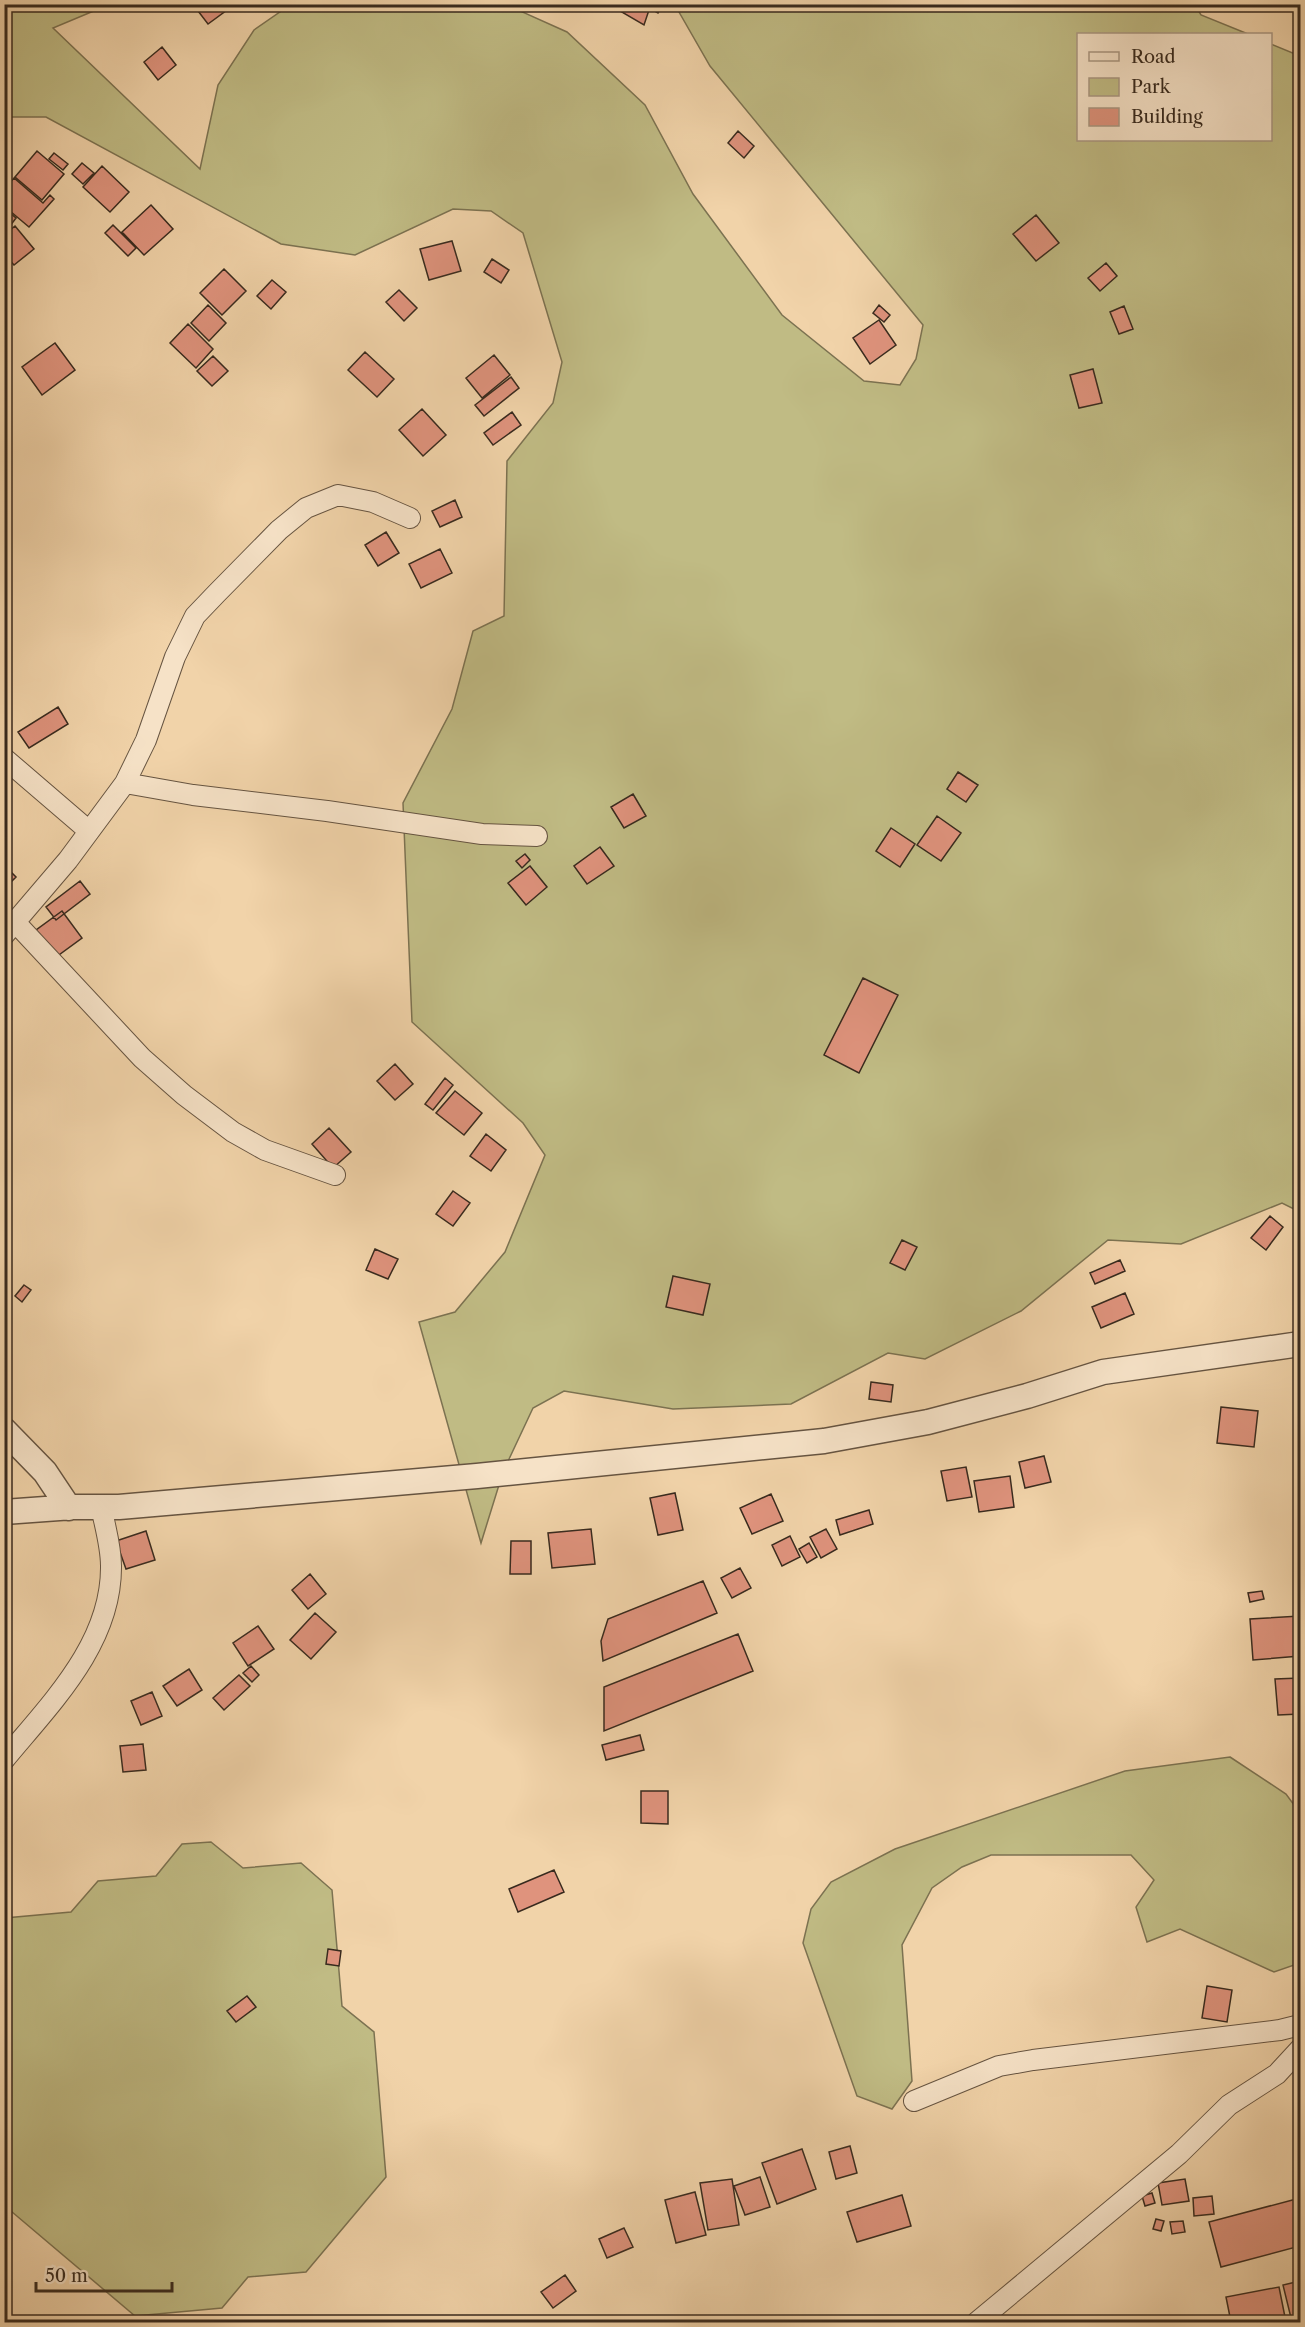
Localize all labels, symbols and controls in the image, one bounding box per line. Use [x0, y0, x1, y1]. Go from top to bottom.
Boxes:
legend [1077, 33, 1272, 141]
text: Road [1131, 46, 1176, 68]
text: Park [1131, 76, 1172, 98]
text: Building [1131, 106, 1203, 128]
scale bar [36, 2255, 172, 2293]
text: 50 m [45, 2265, 88, 2287]

